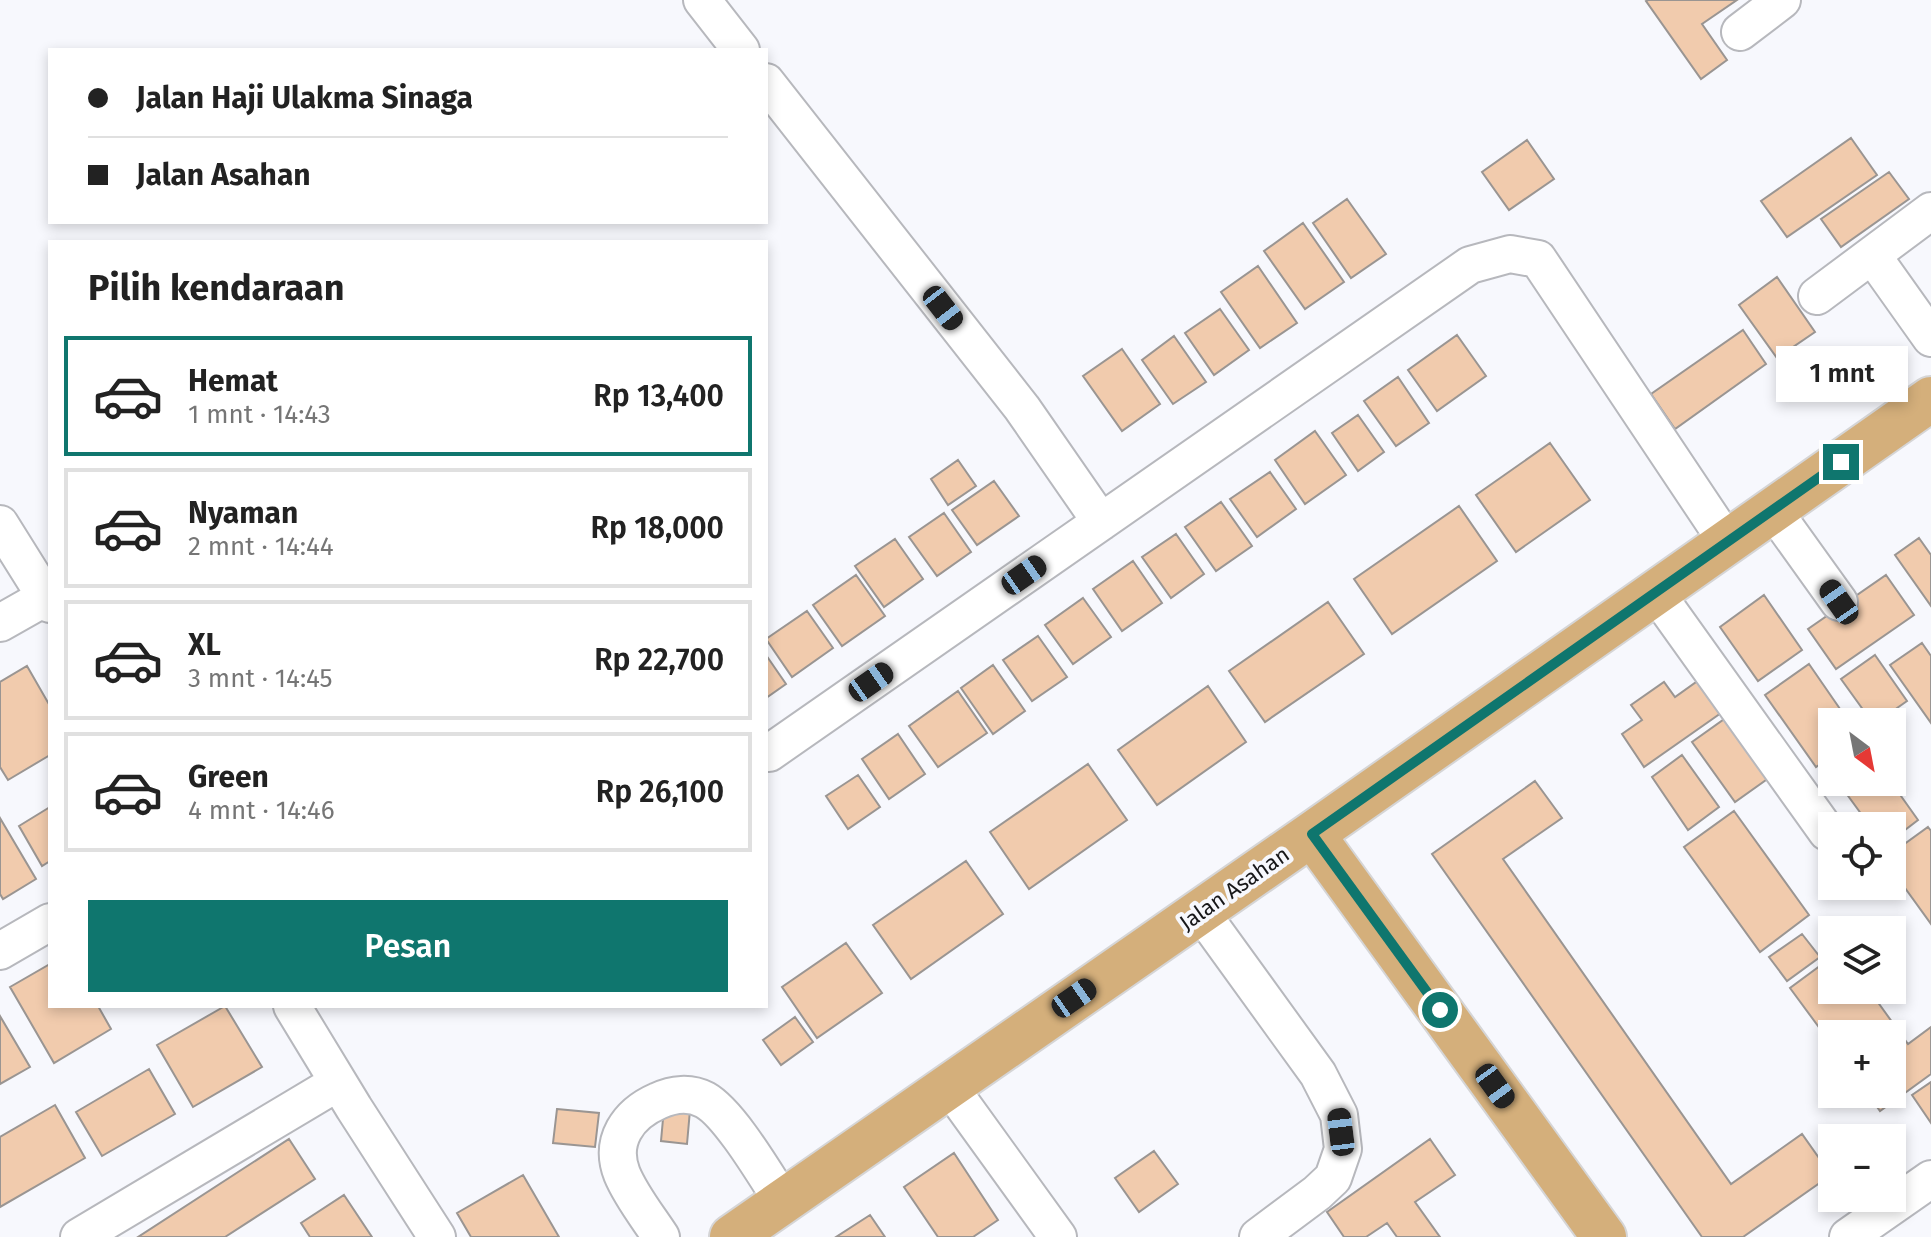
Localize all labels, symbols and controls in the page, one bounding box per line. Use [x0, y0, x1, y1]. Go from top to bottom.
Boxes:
text: Jalan Haji Ulakma Sinaga [136, 80, 473, 116]
text: Jalan Asahan [136, 157, 311, 193]
text: Pilih kendaraan [88, 266, 345, 310]
car [919, 282, 967, 334]
callout: 1 mnt [1775, 346, 1907, 402]
text: 1 mnt [1809, 358, 1875, 389]
icon: car [92, 360, 164, 432]
text: Hemat [188, 363, 278, 399]
text: Rp 13,400 [593, 378, 724, 414]
text: 1 mnt · 14:43 [188, 399, 331, 430]
route end [1823, 444, 1859, 480]
icon: car [92, 492, 164, 564]
text: Nyaman [188, 495, 298, 531]
text: Rp 18,000 [591, 510, 724, 546]
text: 2 mnt · 14:44 [188, 531, 334, 562]
car [997, 551, 1051, 599]
car [1815, 575, 1863, 629]
icon: car [92, 624, 164, 696]
text: XL [188, 627, 221, 663]
text: Rp 22,700 [594, 642, 724, 678]
car [844, 658, 898, 706]
text: 3 mnt · 14:45 [188, 663, 333, 694]
north arrow [1818, 708, 1906, 796]
map controls [1818, 708, 1906, 1212]
icon: car [92, 756, 164, 828]
text: Green [188, 759, 269, 795]
text: Rp 26,100 [596, 774, 724, 810]
text: 4 mnt · 14:46 [188, 795, 335, 826]
button: locate [1818, 812, 1906, 900]
street label: Jalan Asahan [1174, 841, 1294, 936]
button: Pesan [88, 900, 728, 992]
button: layers [1818, 916, 1906, 1004]
car [1047, 974, 1101, 1022]
route start [1422, 992, 1458, 1028]
button: + [1818, 1020, 1906, 1108]
car [1471, 1060, 1519, 1112]
car [1326, 1107, 1356, 1157]
button: − [1818, 1124, 1906, 1212]

